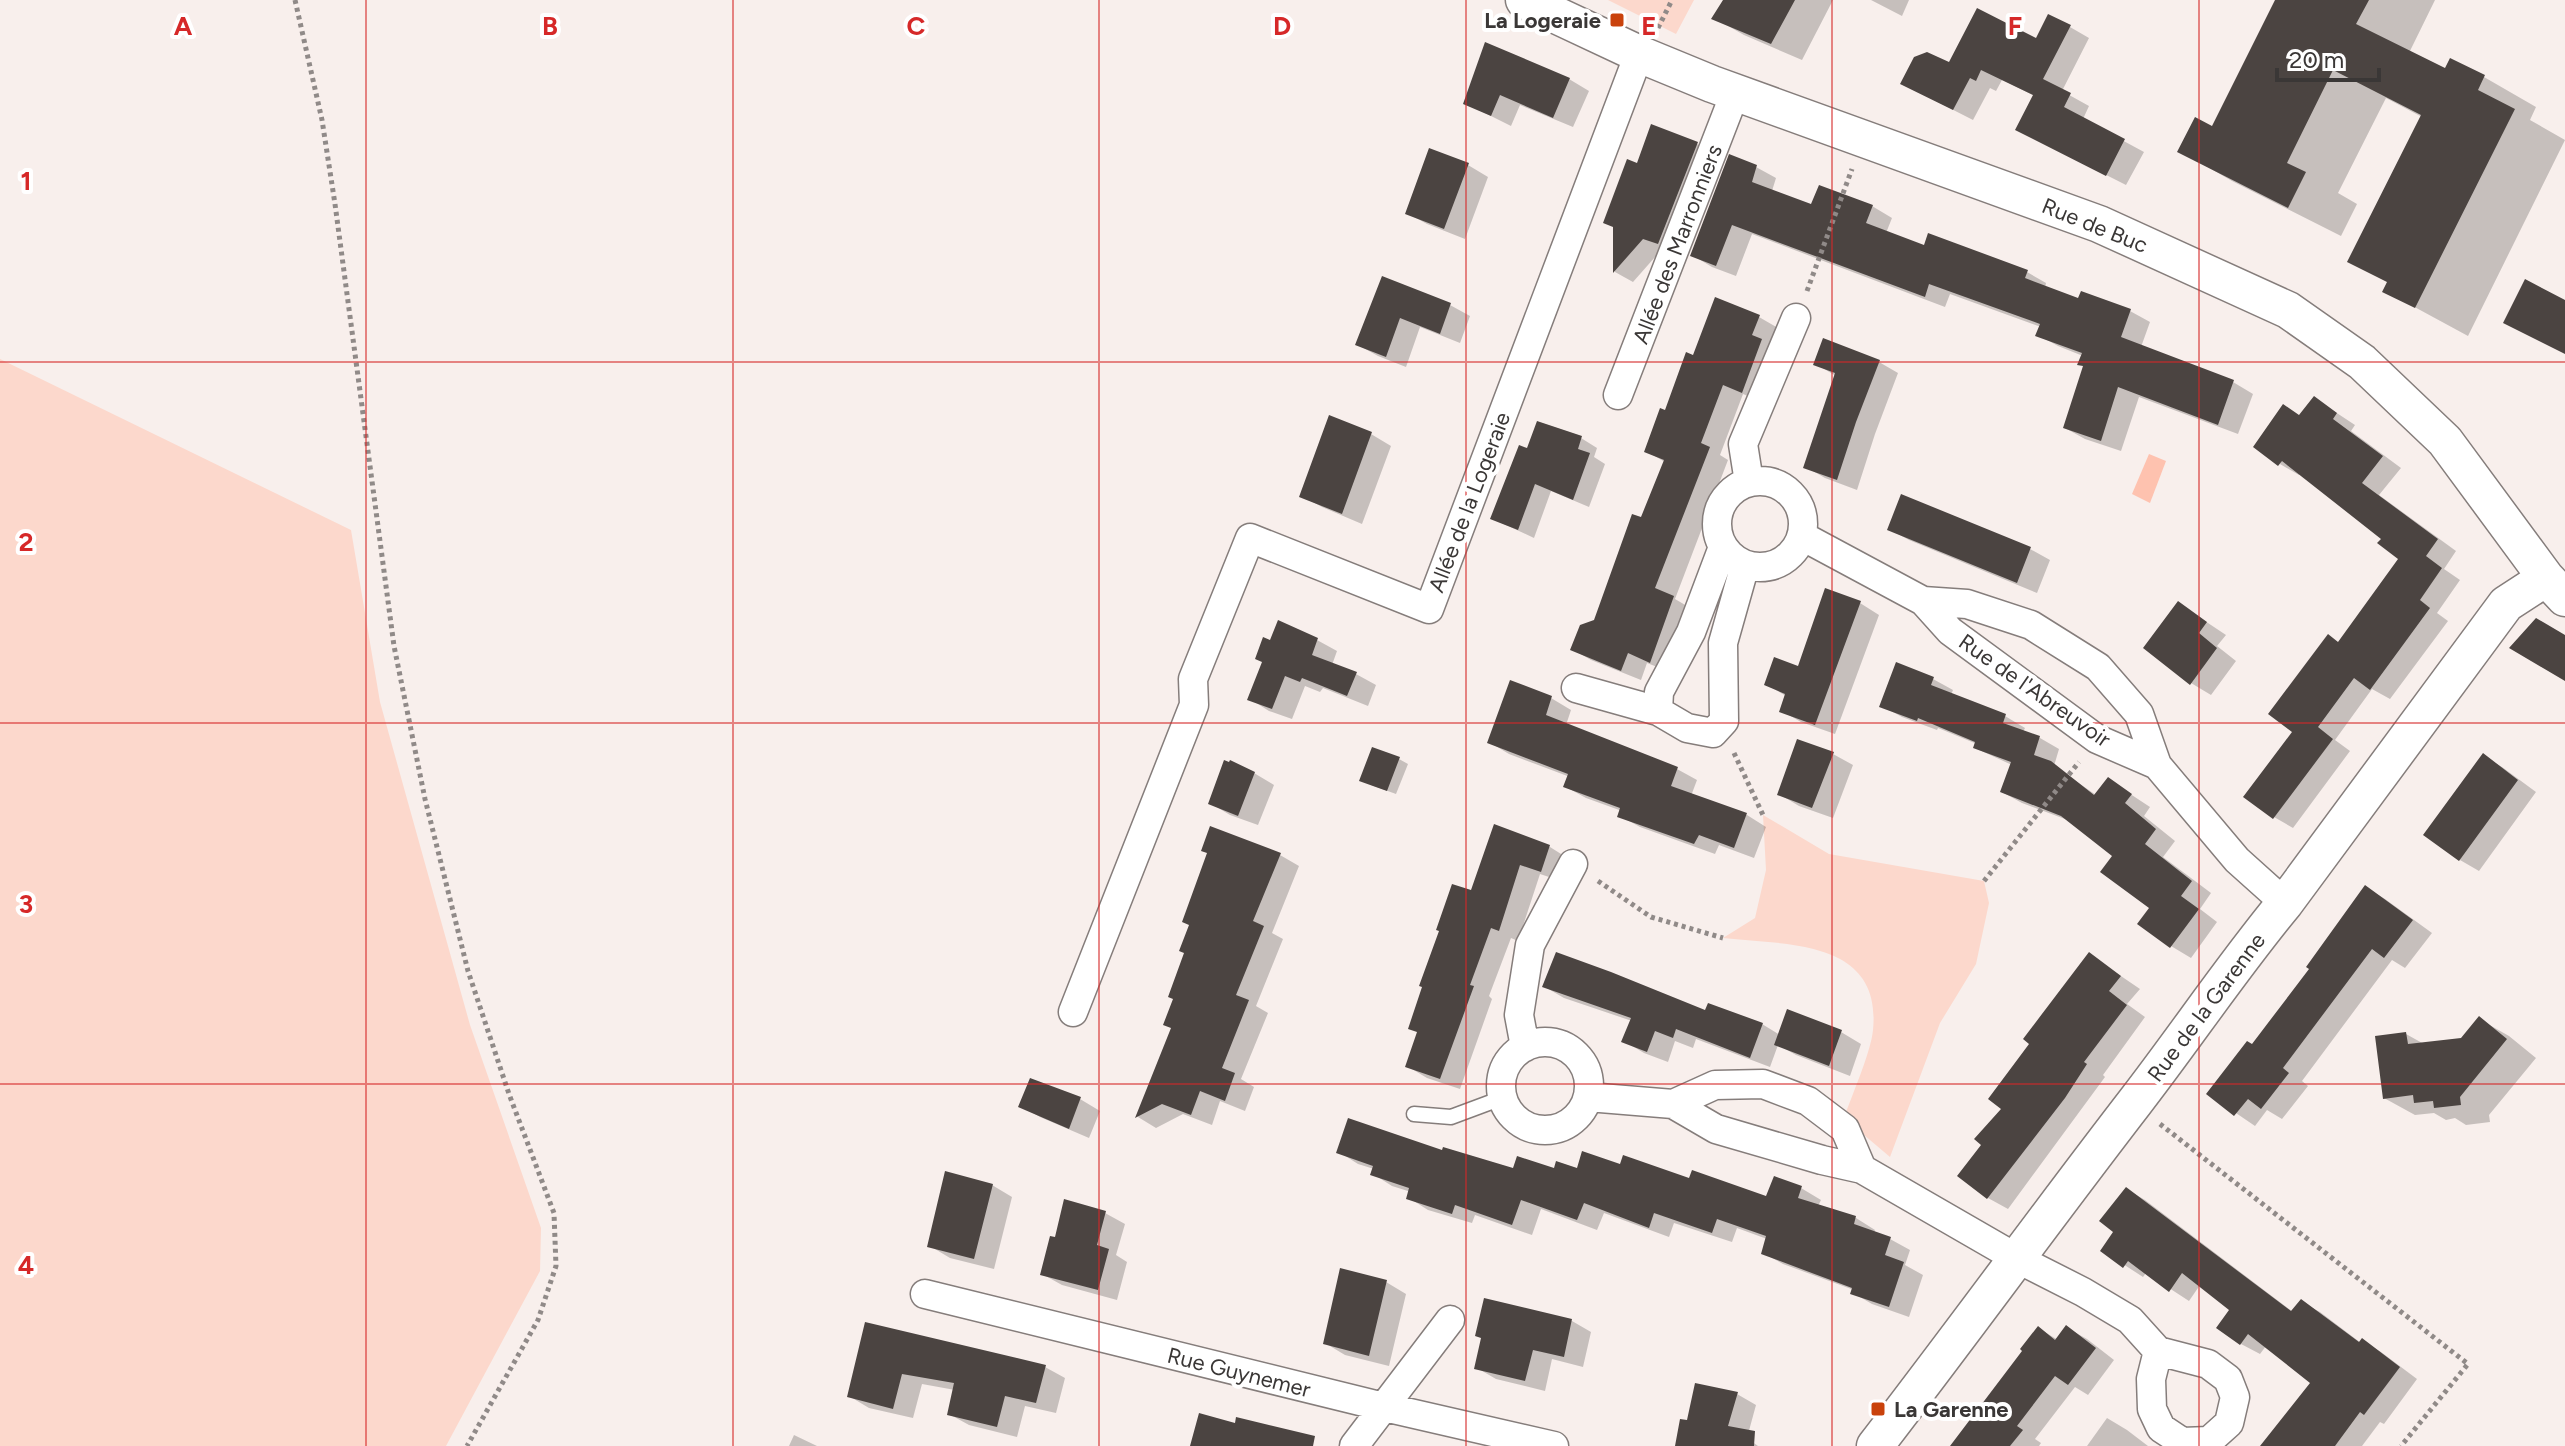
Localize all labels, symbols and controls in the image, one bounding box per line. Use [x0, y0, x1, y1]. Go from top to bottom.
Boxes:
place label: La Logeraie [1484, 7, 1601, 34]
text: A [174, 10, 193, 42]
text: B [542, 10, 558, 42]
text: C [907, 10, 926, 42]
text: D [1273, 10, 1291, 42]
text: E [1641, 10, 1657, 42]
text: F [2008, 10, 2022, 42]
marker: La Logeraie [1608, 11, 1626, 29]
scale bar [2277, 32, 2379, 82]
text: 20 m [2289, 45, 2344, 74]
street label: Allée des Marronniers [1627, 141, 1728, 348]
text: 1 [21, 165, 31, 197]
street label: Rue de Buc [2038, 192, 2152, 259]
street label: Allée de la Logeraie [1423, 408, 1516, 596]
text: 2 [18, 526, 34, 558]
street label: Rue de l'Abreuvoir [1954, 628, 2116, 753]
text: 3 [19, 888, 33, 920]
street label: Rue de la Garenne [2142, 928, 2271, 1087]
text: 4 [18, 1249, 34, 1281]
street label: Rue Guynemer [1165, 1342, 1314, 1403]
place label: La Garenne [1894, 1396, 2009, 1423]
marker: La Garenne [1869, 1400, 1887, 1418]

